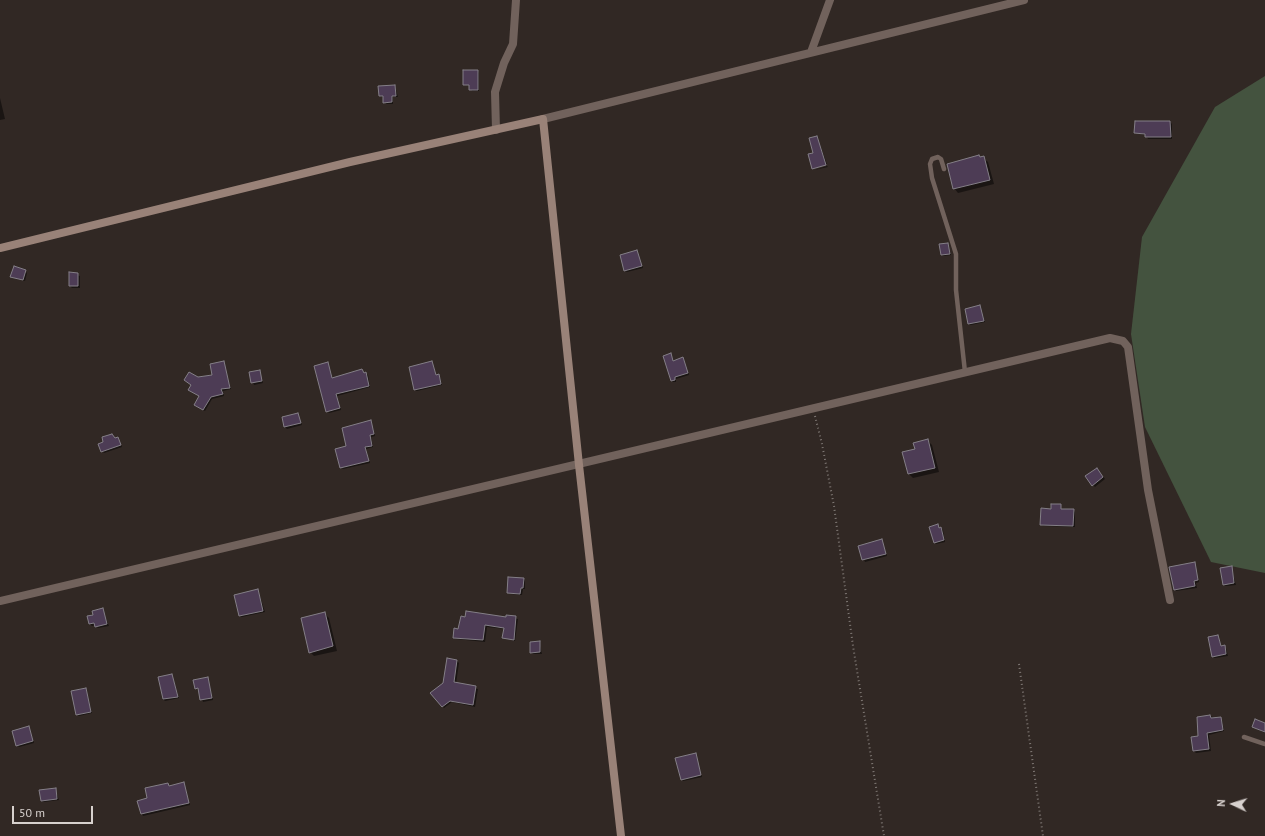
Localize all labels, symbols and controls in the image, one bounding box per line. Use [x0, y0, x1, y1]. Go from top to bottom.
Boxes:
north arrow [1213, 784, 1253, 824]
scale bar [14, 798, 95, 824]
text: N [1214, 799, 1228, 807]
text: 50 m [19, 805, 45, 820]

